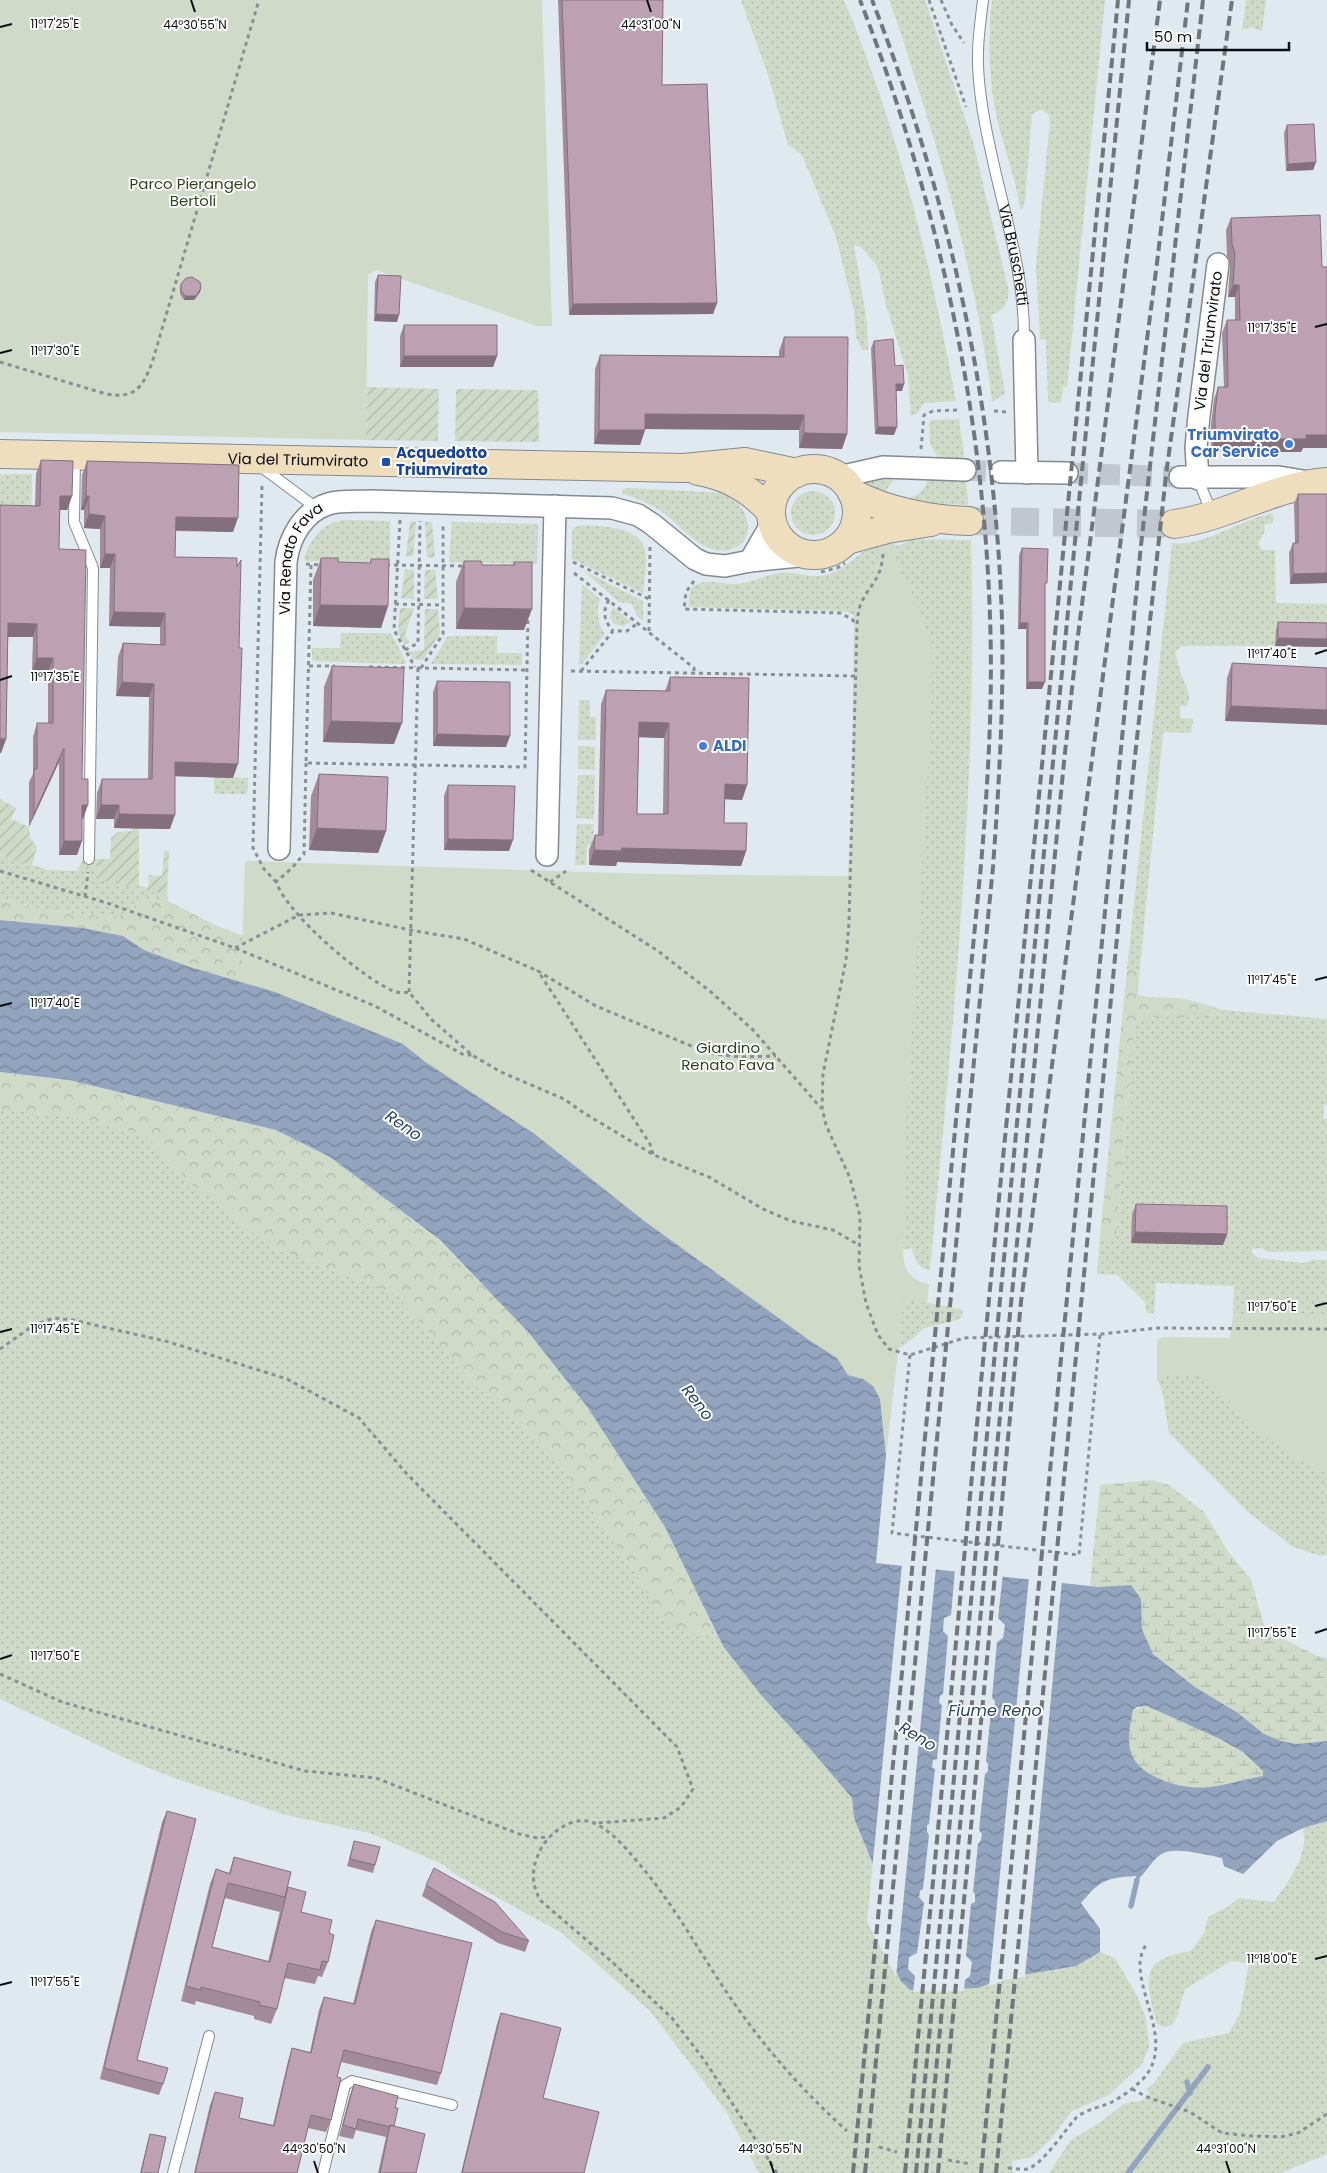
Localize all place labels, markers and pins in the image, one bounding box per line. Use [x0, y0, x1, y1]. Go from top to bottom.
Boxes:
place label: Triumvirato Car Service [1187, 424, 1279, 462]
marker: Triumvirato Car Service [1283, 438, 1295, 450]
place label: Acquedotto Triumvirato [396, 442, 488, 480]
marker: Acquedotto Triumvirato [380, 456, 392, 468]
place label: ALDI [713, 735, 747, 756]
marker: ALDI [697, 740, 709, 752]

